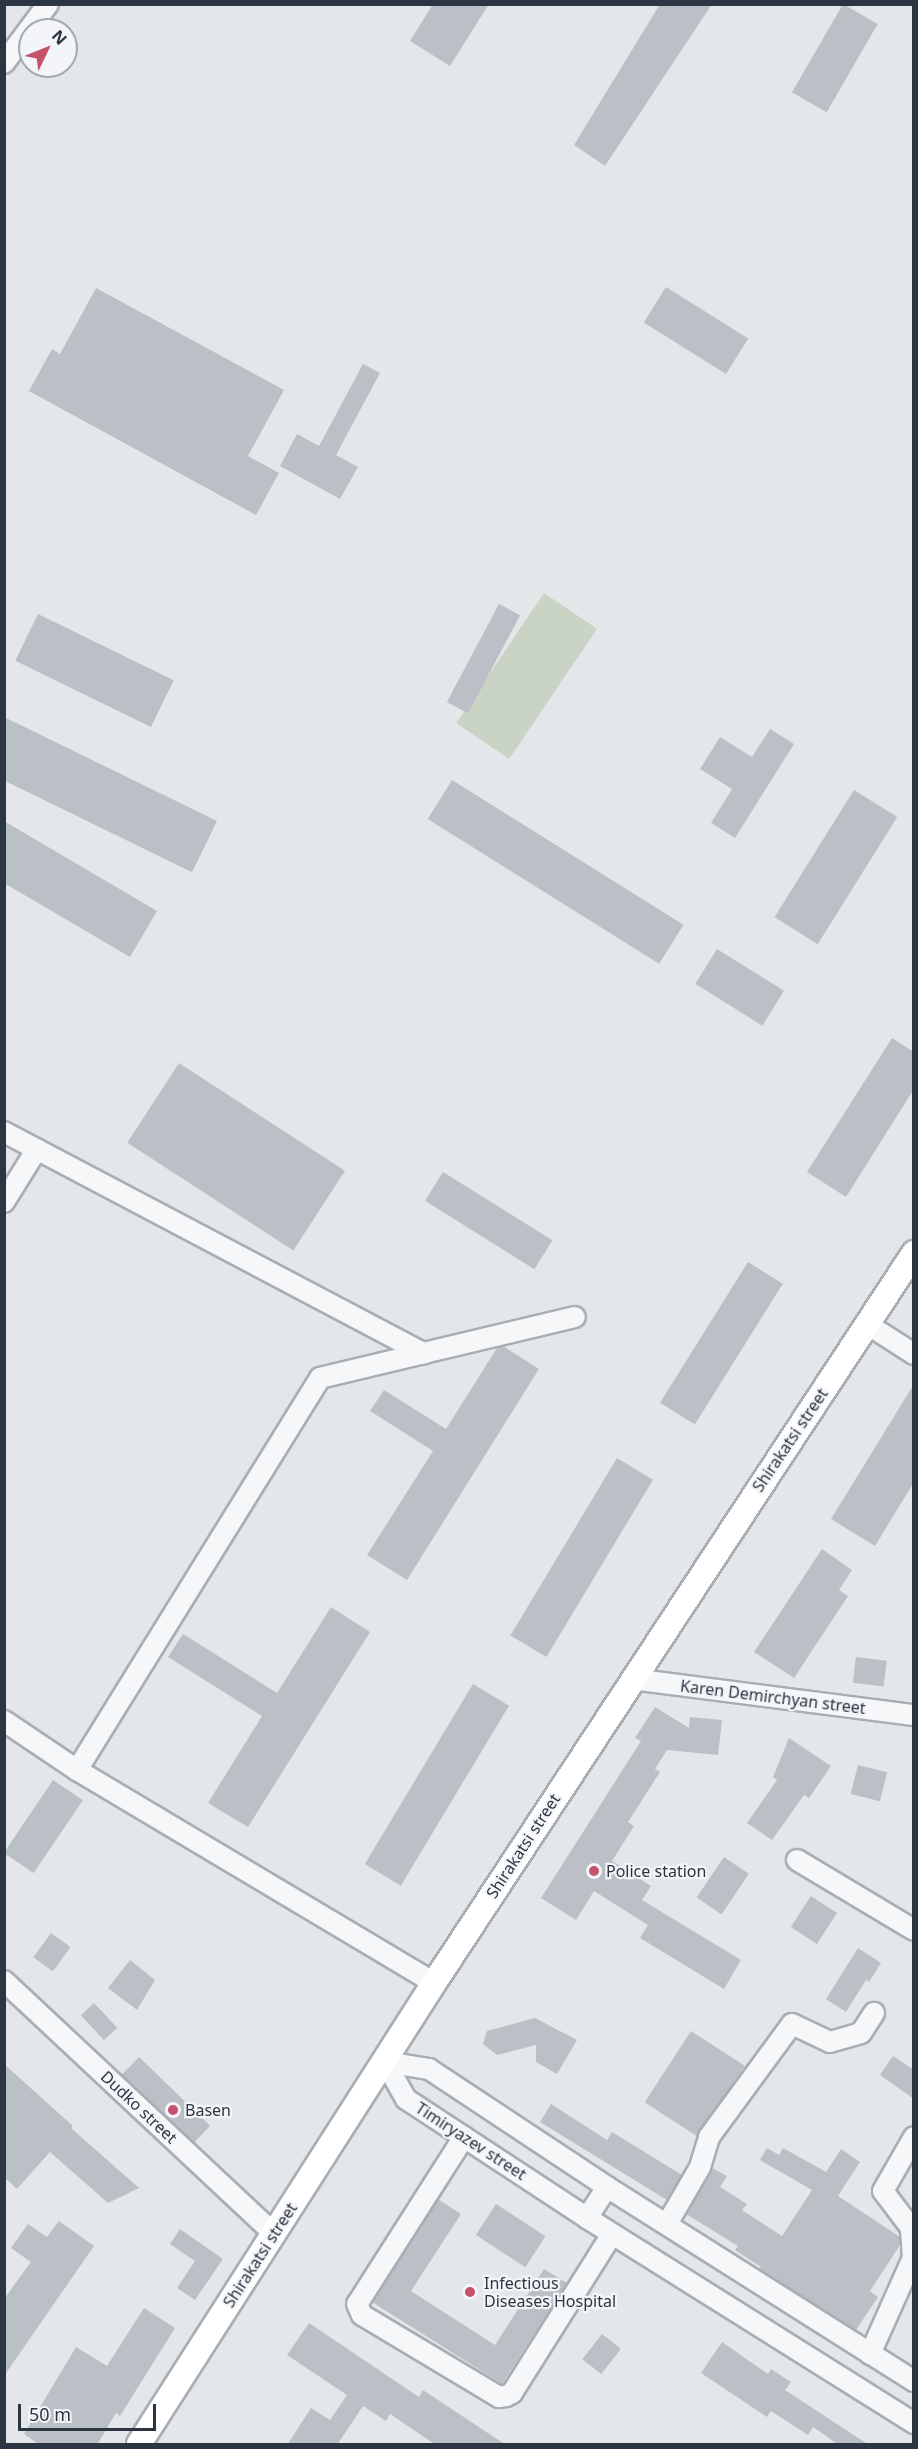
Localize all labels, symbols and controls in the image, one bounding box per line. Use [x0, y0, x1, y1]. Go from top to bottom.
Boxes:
north arrow [18, 18, 78, 78]
text: N [47, 25, 72, 49]
street label: Shirakatsi street [748, 1385, 832, 1495]
street label: Karen Demirchyan street [679, 1676, 867, 1718]
street label: Shirakatsi street [482, 1790, 564, 1902]
place label: Police station [606, 1861, 706, 1881]
marker: Police station [587, 1864, 601, 1878]
street label: Dudko street [97, 2067, 181, 2147]
street label: Timiryazev street [412, 2098, 530, 2184]
place label: Basen [185, 2100, 231, 2120]
marker: Basen [166, 2103, 180, 2117]
street label: Shirakatsi street [219, 2199, 301, 2311]
place label: Infectious Diseases Hospital [484, 2273, 616, 2311]
marker: Infectious Diseases Hospital [461, 2283, 479, 2301]
scale bar [21, 2392, 159, 2430]
text: 50 m [29, 2402, 71, 2426]

